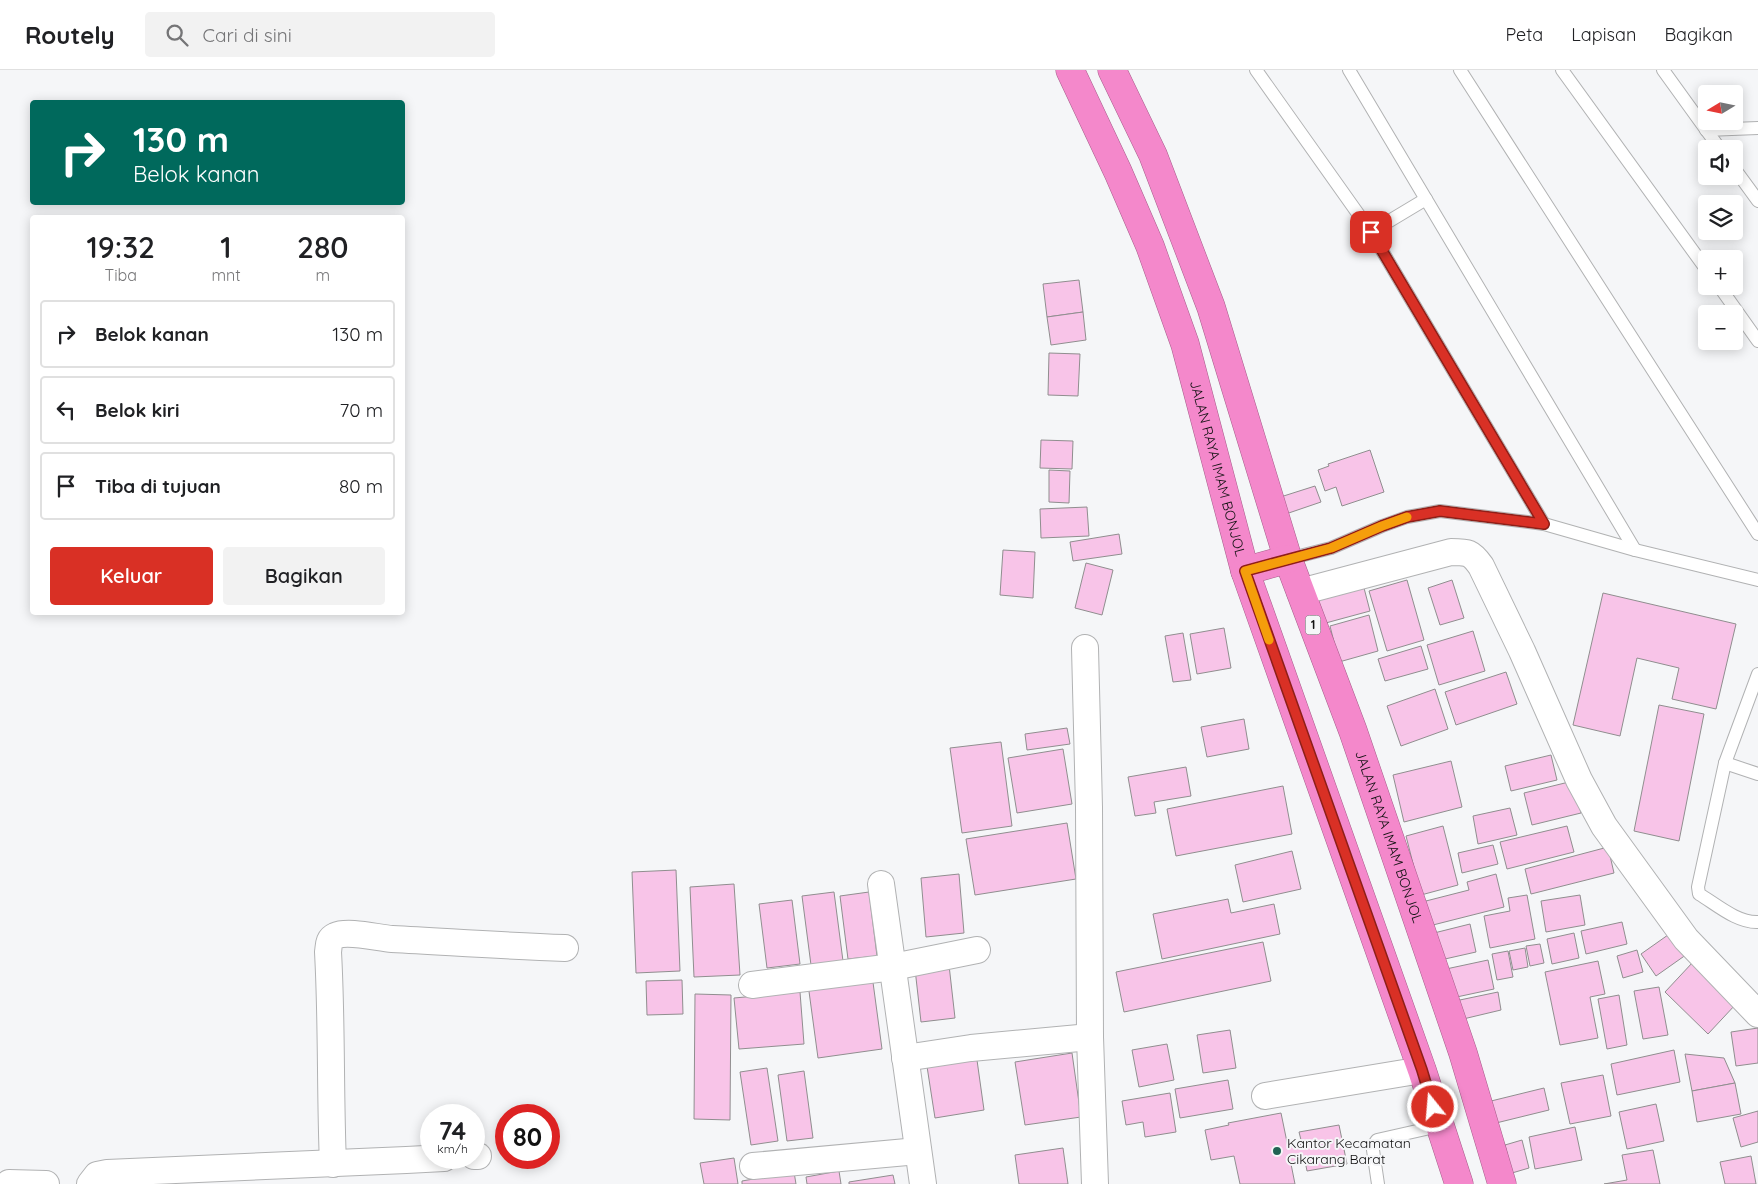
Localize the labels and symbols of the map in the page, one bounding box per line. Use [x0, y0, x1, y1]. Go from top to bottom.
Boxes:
north arrow [1698, 85, 1742, 130]
pin [1350, 211, 1392, 253]
street label: JALAN RAYA IMAM BONJOL [1186, 378, 1250, 559]
road number: 1 [1306, 616, 1320, 634]
street label: JALAN RAYA IMAM BONJOL [1351, 748, 1427, 926]
position arrow [1406, 1080, 1458, 1132]
speed limit sign: 80 [495, 1104, 560, 1169]
place label: Kantor Kecamatan Cikarang Barat [1287, 1134, 1411, 1168]
marker: Kantor Kecamatan Cikarang Barat [1271, 1145, 1283, 1157]

